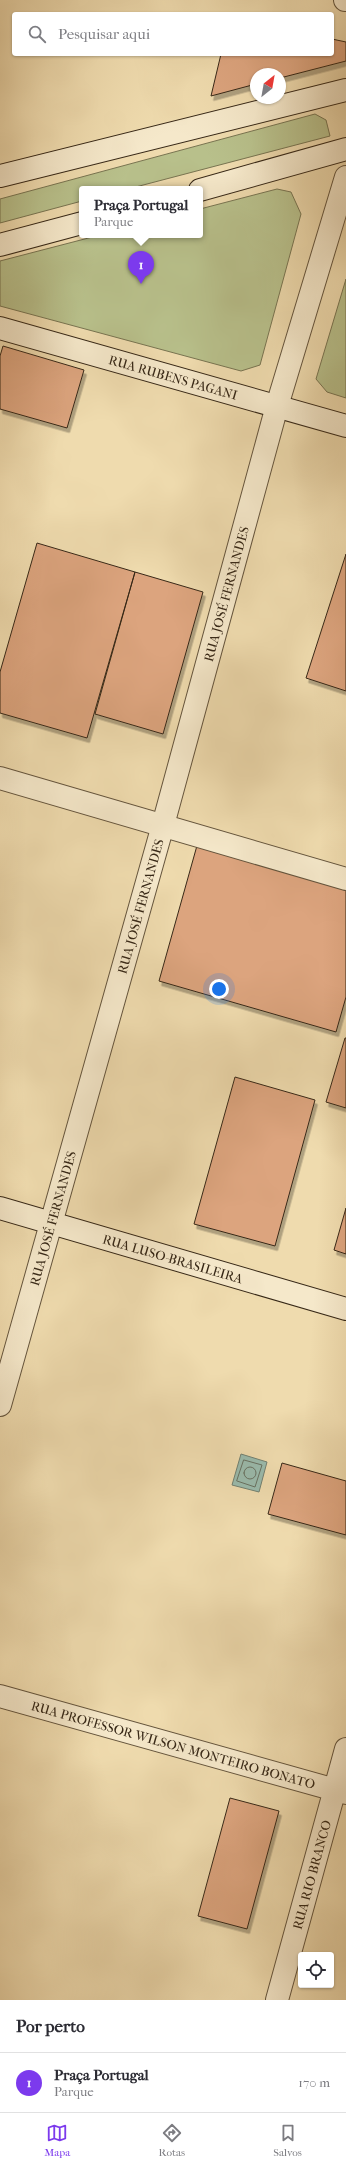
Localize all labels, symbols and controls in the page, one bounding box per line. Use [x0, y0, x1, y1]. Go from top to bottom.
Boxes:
search box [12, 12, 334, 56]
icon: search [26, 23, 48, 45]
text: Pesquisar aqui [58, 25, 150, 43]
north arrow [250, 68, 286, 104]
popup [79, 186, 203, 238]
text: Praça Portugal [94, 196, 188, 214]
text: Parque [94, 214, 133, 229]
pin: 1 [128, 251, 154, 284]
street label: RUA RUBENS PAGANI [107, 352, 239, 402]
street label: RUA JOSÉ FERNANDES [200, 524, 252, 663]
street label: RUA JOSÉ FERNANDES [114, 837, 166, 976]
your location [209, 979, 229, 999]
street label: RUA JOSÉ FERNANDES [26, 1149, 79, 1287]
street label: RUA LUSO-BRASILEIRA [101, 1231, 245, 1286]
street label: RUA PROFESSOR WILSON MONTEIRO BONATO [30, 1698, 317, 1792]
street label: RUA RIO BRANCO [289, 1818, 334, 1931]
map controls [298, 1952, 334, 1988]
button: locate [298, 1952, 334, 1988]
text: Por perto [16, 2016, 85, 2036]
text: Praça Portugal [54, 2066, 149, 2084]
text: 1 [27, 2075, 31, 2090]
text: 170 m [298, 2075, 330, 2090]
text: Parque [54, 2084, 94, 2099]
tab: Mapa [44, 2122, 70, 2159]
tab: Rotas [159, 2122, 185, 2159]
tab: Salvos [273, 2122, 302, 2159]

